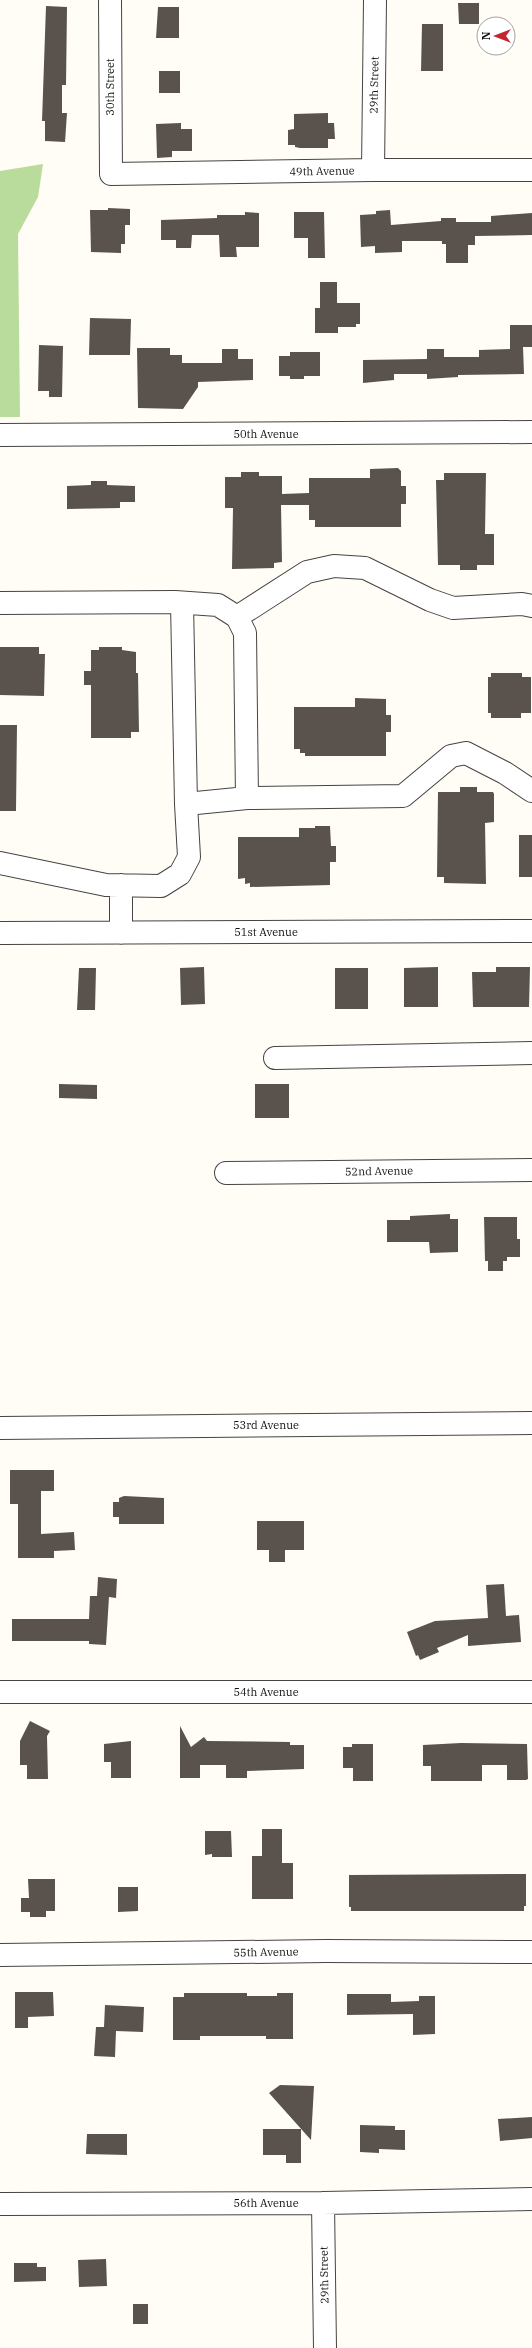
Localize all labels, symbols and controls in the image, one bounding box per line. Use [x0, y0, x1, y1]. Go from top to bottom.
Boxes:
north arrow [476, 16, 516, 56]
text: N [479, 31, 493, 40]
street label: 29th Street [367, 56, 382, 114]
street label: 30th Street [103, 58, 117, 116]
street label: 49th Avenue [289, 163, 355, 179]
street label: 50th Avenue [233, 427, 299, 441]
street label: 51st Avenue [234, 925, 298, 939]
street label: 52nd Avenue [345, 1163, 413, 1179]
street label: 53rd Avenue [233, 1418, 299, 1432]
street label: 54th Avenue [233, 1685, 299, 1699]
street label: 55th Avenue [233, 1944, 299, 1960]
street label: 56th Avenue [233, 2196, 299, 2210]
street label: 29th Street [316, 2246, 331, 2304]

